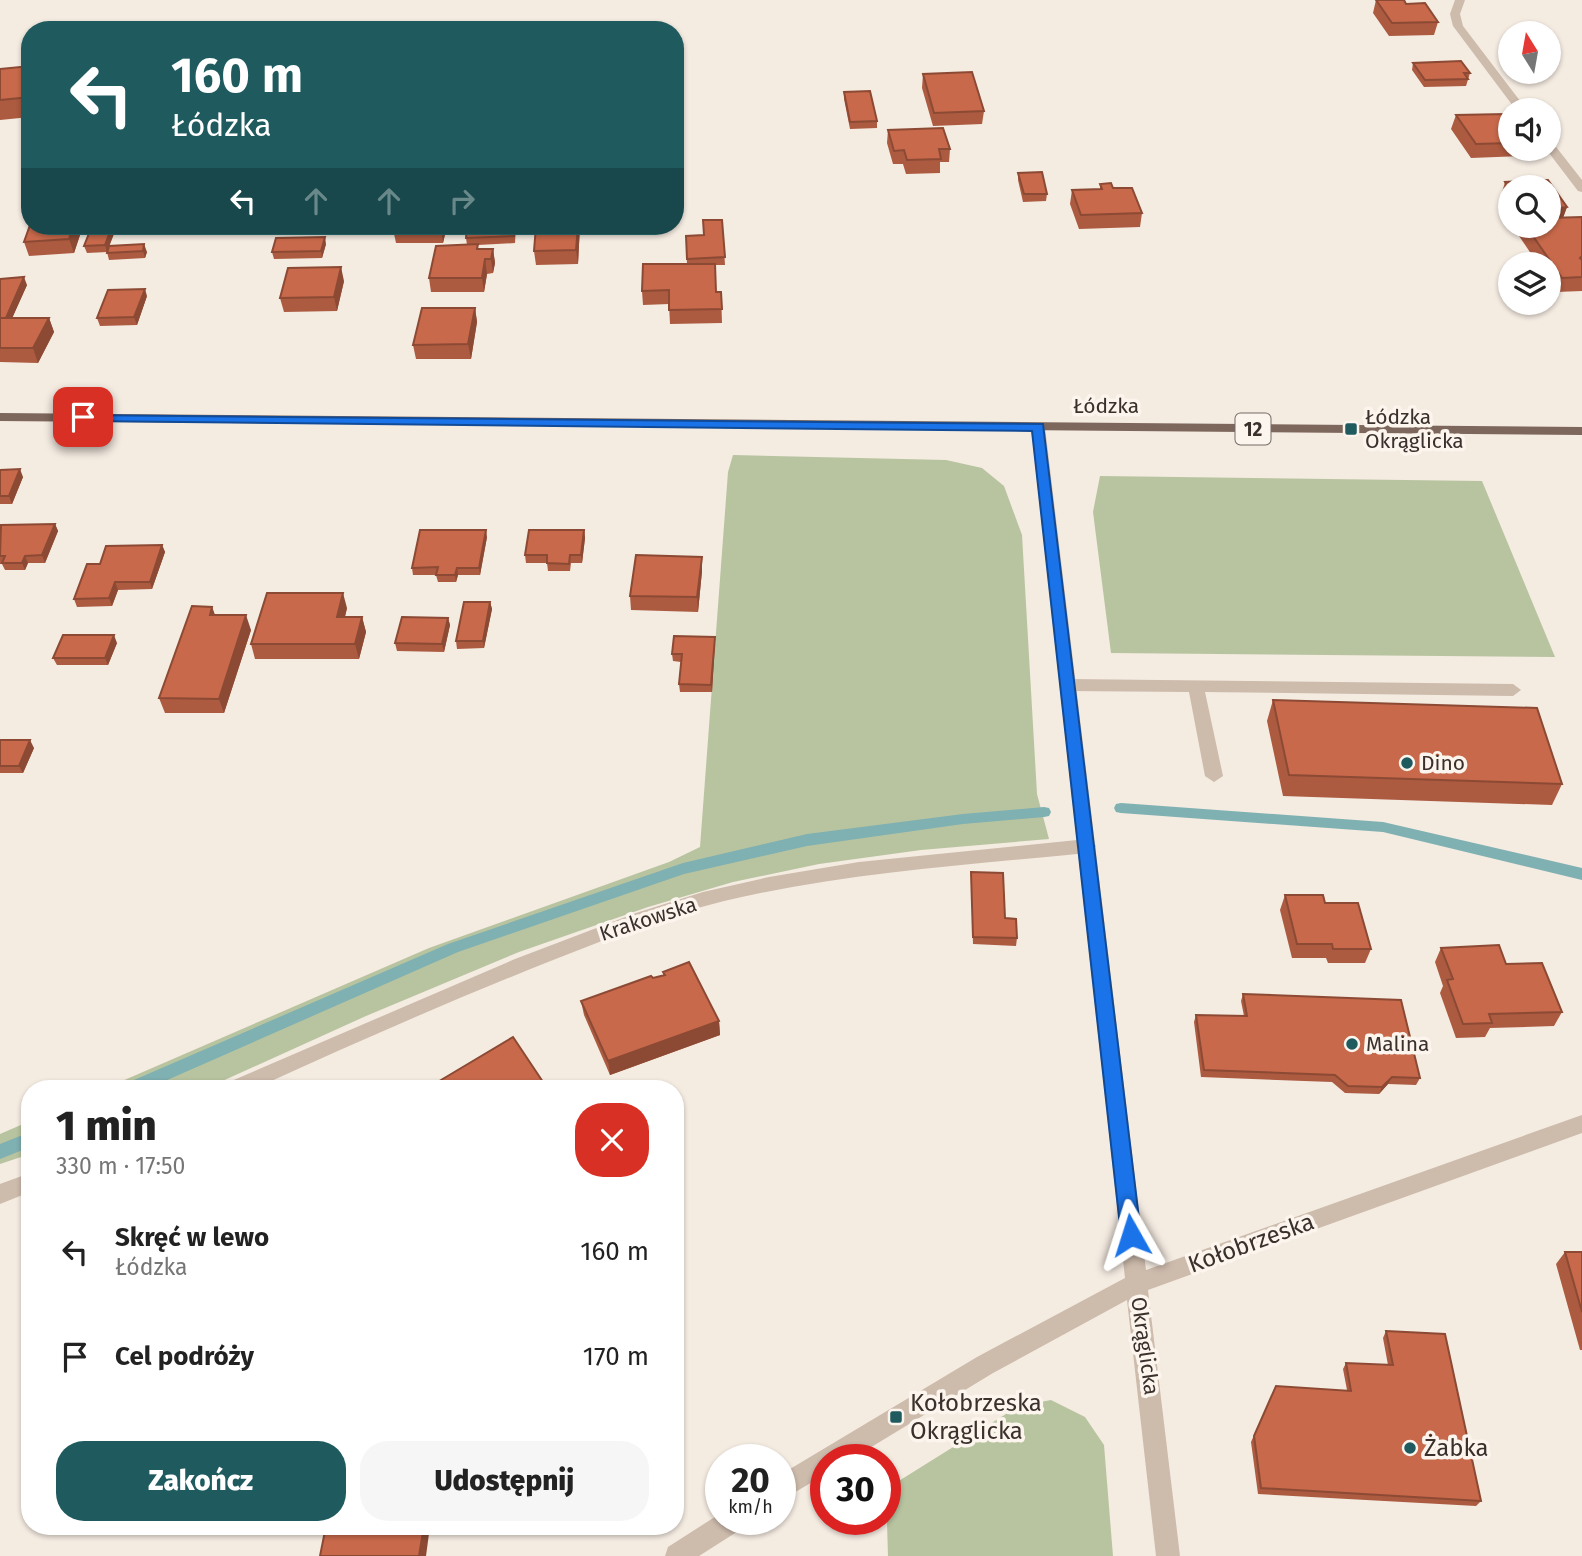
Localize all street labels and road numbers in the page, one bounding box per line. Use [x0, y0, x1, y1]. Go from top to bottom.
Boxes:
street label: Łódzka [1073, 393, 1139, 419]
road number: 12 [1236, 414, 1270, 444]
street label: Krakowska [596, 891, 700, 947]
street label: Kołobrzeska [1184, 1207, 1318, 1279]
street label: Okrąglicka [1125, 1295, 1165, 1397]

